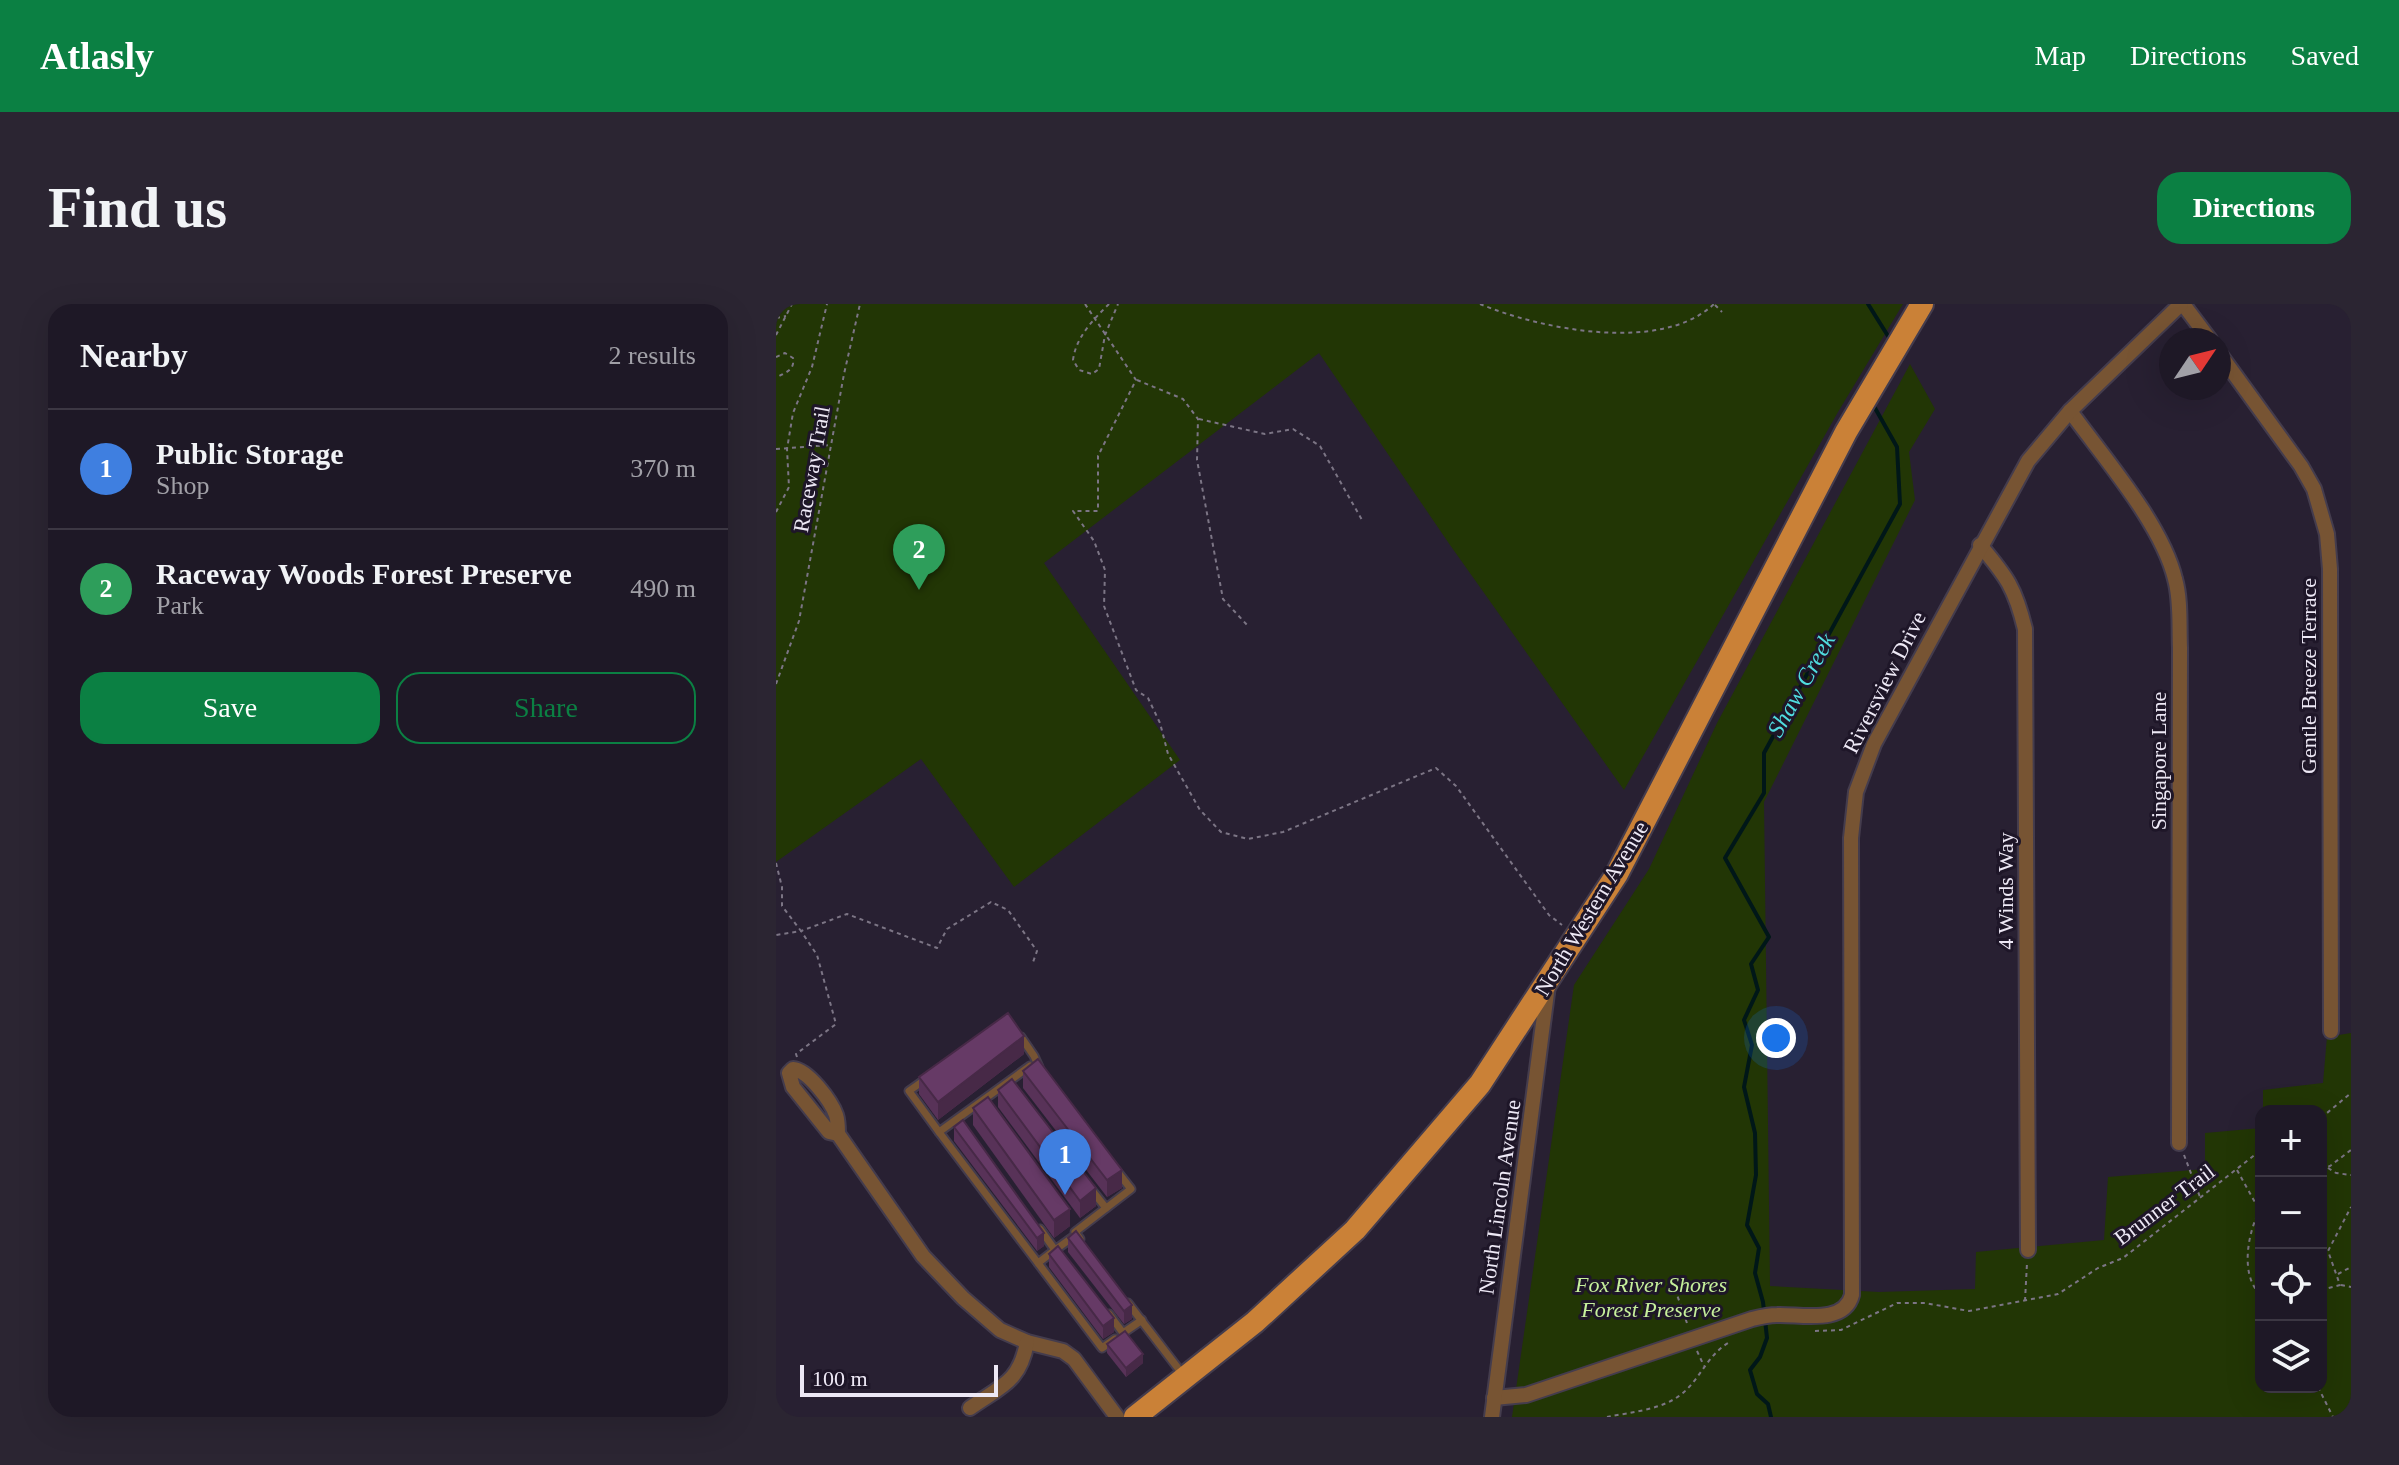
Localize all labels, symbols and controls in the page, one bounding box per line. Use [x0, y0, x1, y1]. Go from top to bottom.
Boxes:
text: Atlasly [40, 35, 154, 77]
text: Map [2035, 40, 2086, 71]
text: Directions [2130, 40, 2247, 71]
text: Saved [2291, 40, 2359, 71]
button: Directions [2157, 172, 2351, 244]
text: Find us [48, 177, 227, 239]
north arrow [2159, 328, 2231, 400]
text: Nearby [80, 337, 188, 374]
text: 2 results [609, 341, 696, 370]
street label: Raceway Trail [788, 404, 835, 534]
text: Public Storage [156, 437, 344, 470]
text: 1 [100, 454, 113, 483]
text: 370 m [630, 454, 696, 483]
text: Shop [156, 471, 209, 500]
pin: 2 [893, 524, 945, 590]
text: Raceway Woods Forest Preserve [156, 557, 572, 590]
text: 2 [100, 574, 113, 603]
text: 490 m [630, 574, 696, 603]
street label: Gentle Breeze Terrace [2296, 578, 2321, 774]
text: Park [156, 591, 204, 620]
street label: Riversview Drive [1838, 607, 1931, 757]
water label: Shaw Creek [1762, 628, 1840, 741]
button: Save [80, 672, 380, 744]
button: Share [396, 672, 696, 744]
street label: Singapore Lane [2146, 692, 2171, 830]
street label: North Western Avenue [1529, 817, 1653, 1000]
street label: 4 Winds Way [1993, 832, 2018, 950]
your location [1756, 1018, 1796, 1058]
street label: North Lincoln Avenue [1473, 1098, 1526, 1296]
map controls [2255, 1105, 2327, 1393]
button: + [2255, 1105, 2327, 1177]
pin: 1 [1039, 1129, 1091, 1195]
street label: Brunner Trail [2109, 1159, 2219, 1250]
button: − [2255, 1177, 2327, 1249]
button: locate [2255, 1249, 2327, 1321]
park label: Fox River Shores Forest Preserve [1574, 1272, 1727, 1322]
button: layers [2255, 1321, 2327, 1393]
scale bar [800, 1361, 998, 1397]
text: 100 m [812, 1366, 868, 1391]

